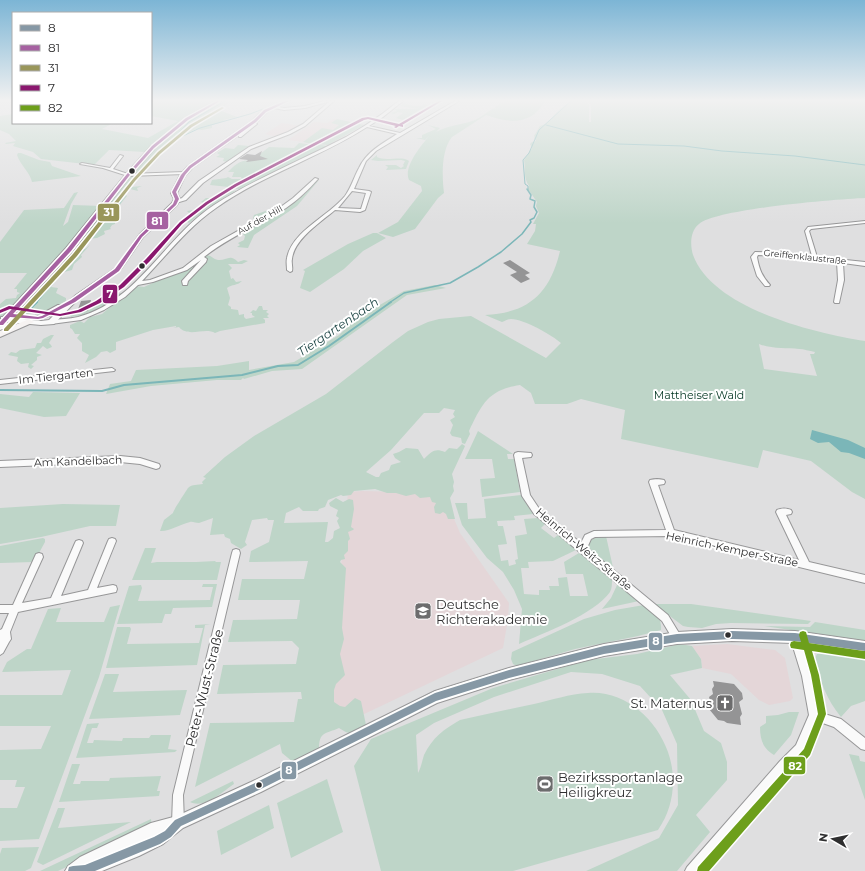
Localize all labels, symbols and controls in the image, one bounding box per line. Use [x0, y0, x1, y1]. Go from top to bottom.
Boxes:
legend [12, 12, 152, 124]
text: 8 [48, 20, 56, 35]
text: 81 [48, 40, 60, 55]
text: 31 [48, 60, 59, 75]
text: 7 [48, 80, 55, 95]
text: 82 [48, 100, 63, 115]
unlabelled marker [127, 166, 137, 176]
line badge: 31 [97, 203, 120, 222]
street label: Auf der Hill [235, 203, 284, 236]
text: 31 [103, 205, 114, 219]
line badge: 81 [146, 211, 169, 230]
text: 81 [151, 214, 163, 228]
street label: Greiffenklaustraße [763, 247, 847, 266]
unlabelled marker [137, 261, 147, 271]
line badge: 7 [102, 284, 118, 304]
text: 7 [107, 287, 114, 301]
water label: Tiergartenbach [294, 294, 381, 359]
street label: Im Tiergarten [18, 365, 94, 387]
park label: Mattheiser Wald [654, 388, 744, 402]
street label: Am Kandelbach [34, 452, 122, 470]
street label: Heinrich-Weitz-Straße [533, 505, 635, 594]
street label: Heinrich-Kemper-Straße [665, 528, 800, 570]
place label: Deutsche Richterakademie [436, 596, 547, 627]
school or university icon: Deutsche Richterakademie [413, 601, 433, 621]
street label: Peter-Wust-Straße [182, 627, 226, 749]
unlabelled marker [723, 630, 733, 640]
line badge: 8 [648, 632, 663, 651]
text: 8 [652, 634, 660, 648]
church icon: St. Maternus [715, 693, 735, 713]
place label: St. Maternus [630, 695, 712, 711]
line badge: 82 [783, 756, 806, 775]
text: 82 [788, 759, 802, 773]
line badge: 8 [281, 761, 297, 780]
text: 8 [285, 763, 293, 777]
place label: Bezirkssportanlage Heiligkreuz [558, 769, 683, 800]
sports icon: Bezirkssportanlage Heiligkreuz [535, 774, 555, 794]
unlabelled marker [254, 780, 264, 790]
north arrow [813, 819, 853, 859]
text: N [816, 832, 831, 843]

